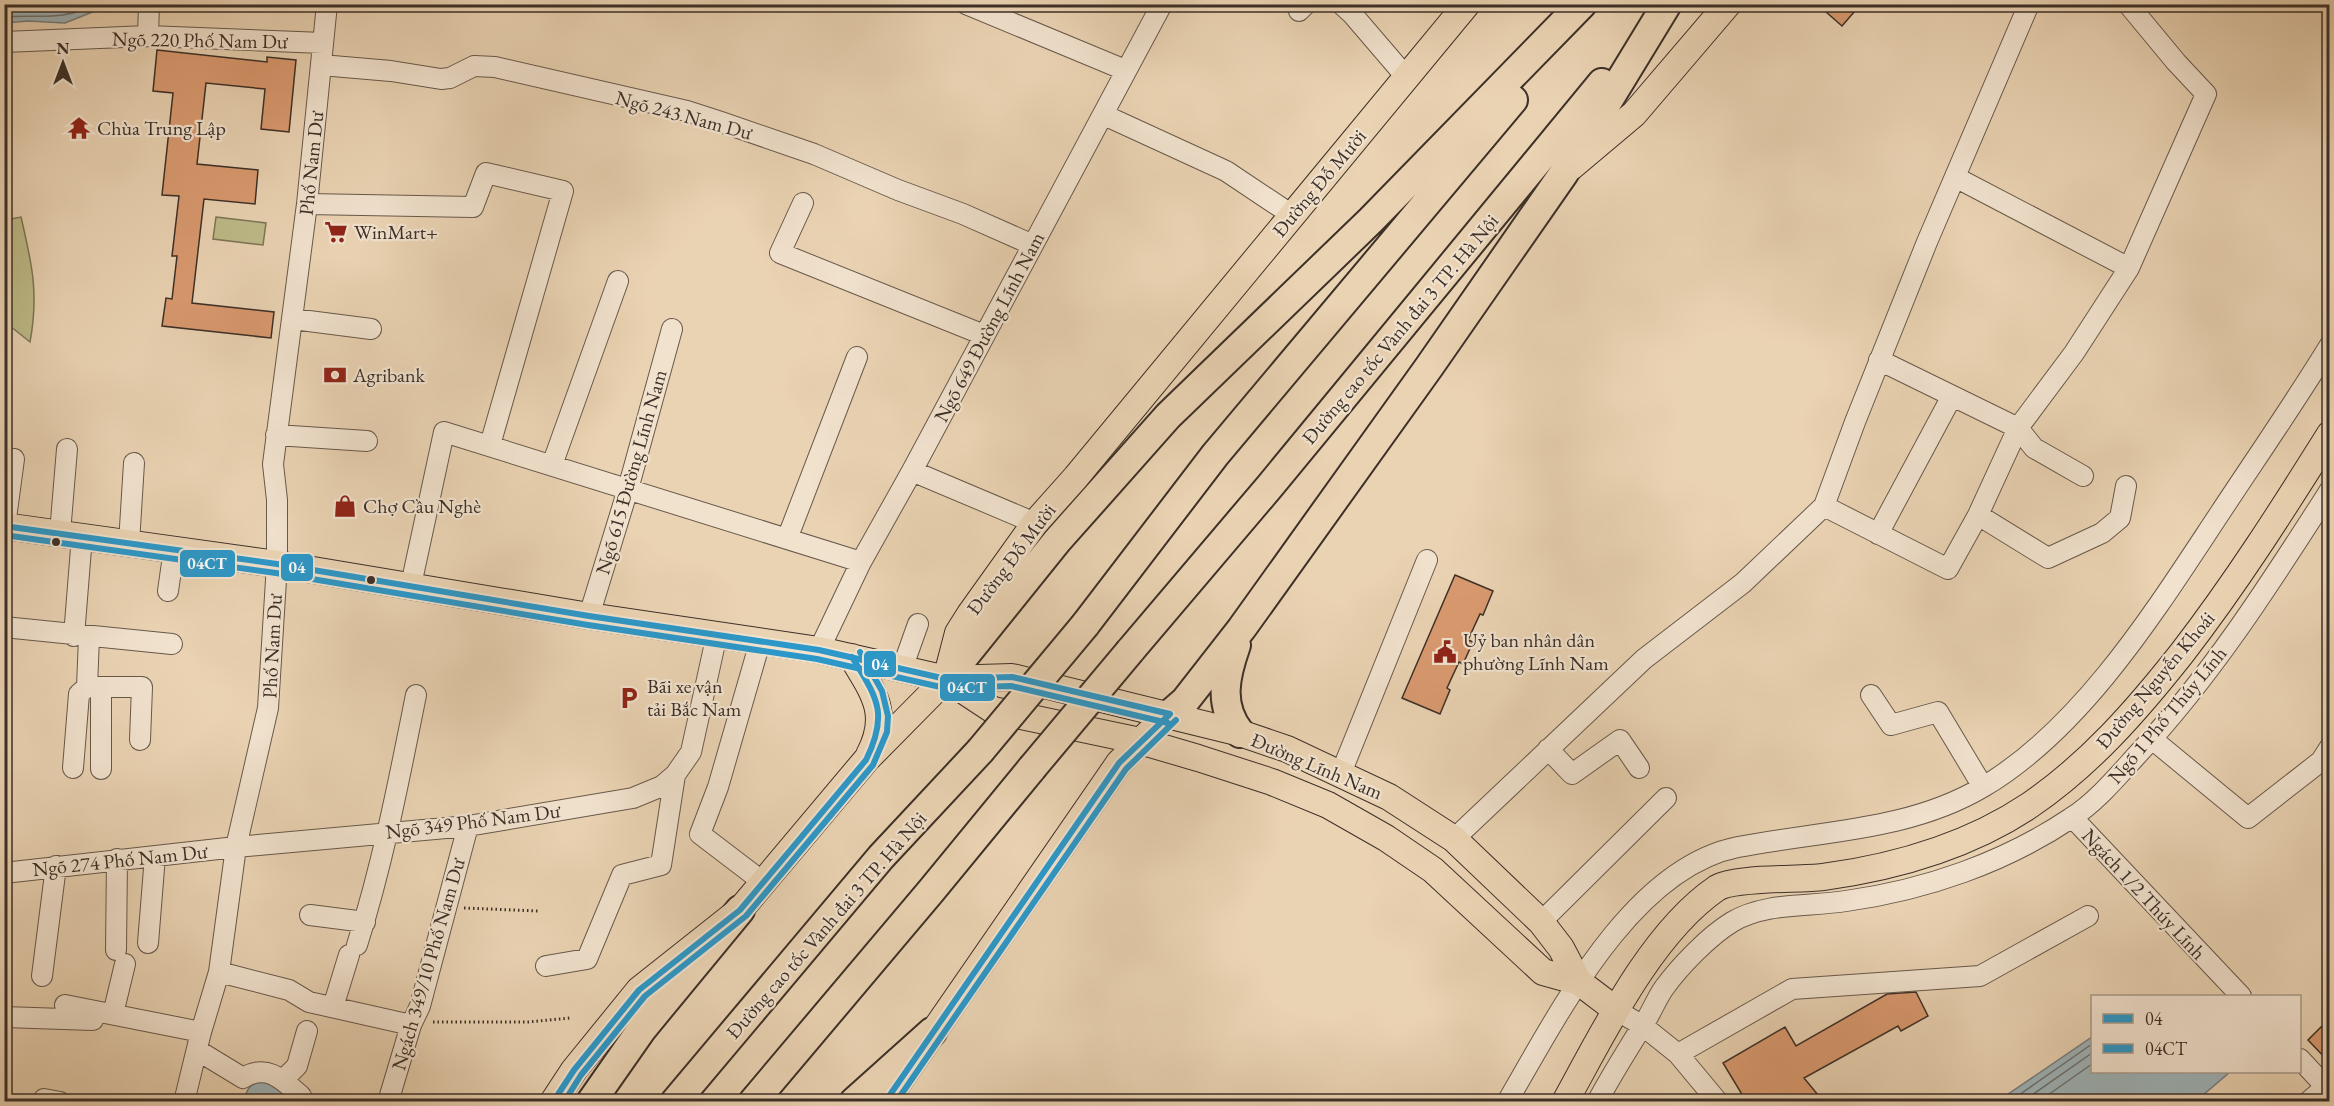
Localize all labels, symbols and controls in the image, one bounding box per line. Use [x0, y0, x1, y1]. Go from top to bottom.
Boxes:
street label: Ngõ 220 Phố Nam Dư [112, 25, 289, 55]
north arrow [33, 33, 93, 93]
text: N [57, 38, 70, 59]
street label: Ngõ 243 Nam Dư [613, 84, 756, 146]
street label: Phố Nam Dư [293, 109, 329, 217]
temple icon: Chùa Trung Lập [66, 115, 92, 141]
place label: Chùa Trung Lập [97, 115, 226, 141]
street label: Đường Đỗ Mười [1266, 124, 1372, 242]
street label: Đường cao tốc Vành đai 3 TP. Hà Nội [1296, 208, 1504, 450]
supermarket icon: WinMart+ [323, 219, 349, 245]
place label: WinMart+ [354, 219, 438, 245]
street label: Ngõ 649 Đường Lĩnh Nam [928, 227, 1050, 427]
bank icon: Agribank [322, 362, 348, 388]
place label: Agribank [352, 362, 426, 388]
street label: Ngõ 615 Đường Lĩnh Nam [589, 366, 673, 577]
shop icon: Chợ Cầu Nghè [332, 493, 358, 519]
place label: Chợ Cầu Nghè [363, 493, 481, 519]
street label: Đường Đỗ Mười [961, 498, 1061, 620]
unlabelled marker [50, 536, 62, 548]
line badge: 04CT [179, 549, 236, 578]
text: 04CT [187, 553, 228, 574]
line badge: 04 [280, 553, 314, 582]
text: 04 [289, 557, 306, 578]
unlabelled marker [365, 574, 377, 586]
street label: Phố Nam Dư [256, 592, 288, 699]
street label: Đường Nguyễn Khoái [2090, 606, 2220, 754]
place label: Uỷ ban nhân dân phường Lĩnh Nam [1463, 627, 1609, 676]
public building icon: Uỷ ban nhân dân phường Lĩnh Nam [1432, 639, 1458, 665]
street label: Ngõ 1 Phố Thúy Lĩnh [2102, 641, 2232, 789]
line badge: 04 [863, 650, 897, 678]
text: 04 [872, 654, 889, 675]
place label: Bãi xe vận tải Bắc Nam [647, 673, 742, 722]
line badge: 04CT [939, 673, 996, 702]
text: 04CT [947, 677, 988, 698]
parking icon: Bãi xe vận tải Bắc Nam [616, 685, 642, 711]
street label: Đường Lĩnh Nam [1247, 727, 1387, 806]
street label: Ngõ 349 Phố Nam Dư [384, 797, 563, 845]
street label: Đường cao tốc Vành đai 3 TP. Hà Nội [720, 806, 932, 1044]
street label: Ngách 1/2 Thúy Lĩnh [2076, 823, 2212, 965]
street label: Ngõ 274 Phố Nam Dư [31, 838, 210, 882]
street label: Ngách 349/10 Phố Nam Dư [385, 854, 471, 1073]
legend [2091, 995, 2301, 1073]
text: 04 [2145, 1007, 2163, 1030]
text: 04CT [2145, 1037, 2188, 1060]

